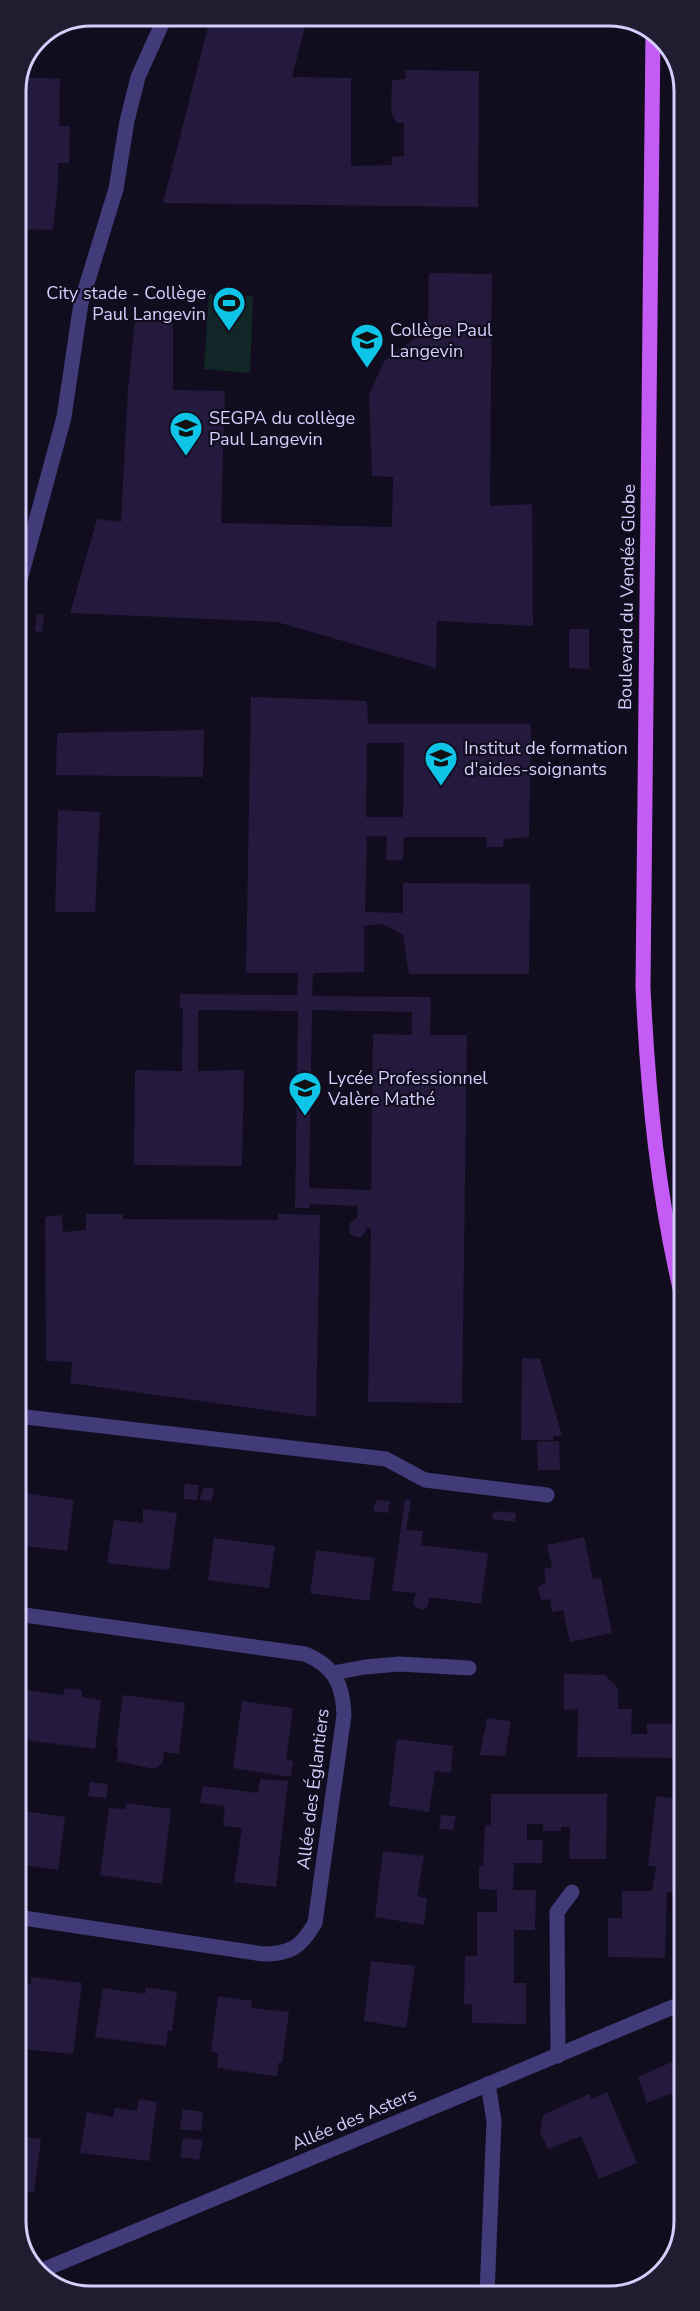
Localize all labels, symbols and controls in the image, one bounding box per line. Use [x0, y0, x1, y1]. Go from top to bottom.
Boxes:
place label: City stade - Collège Paul Langevin [46, 281, 206, 326]
sports icon: City stade - Collège Paul Langevin [211, 285, 247, 332]
place label: Collège Paul Langevin [390, 318, 493, 363]
school or university icon: Collège Paul Langevin [349, 322, 385, 369]
place label: SEGPA du collège Paul Langevin [209, 406, 355, 451]
school or university icon: SEGPA du collège Paul Langevin [168, 410, 204, 457]
street label: Boulevard du Vendée Globe [613, 484, 641, 710]
place label: Institut de formation d'aides-soignants [464, 736, 628, 781]
school or university icon: Institut de formation d'aides-soignants [423, 740, 459, 787]
place label: Lycée Professionnel Valère Mathé [327, 1066, 488, 1111]
school or university icon: Lycée Professionnel Valère Mathé [287, 1070, 323, 1117]
street label: Allée des Églantiers [291, 1707, 335, 1871]
street label: Allée des Asters [288, 2082, 420, 2156]

